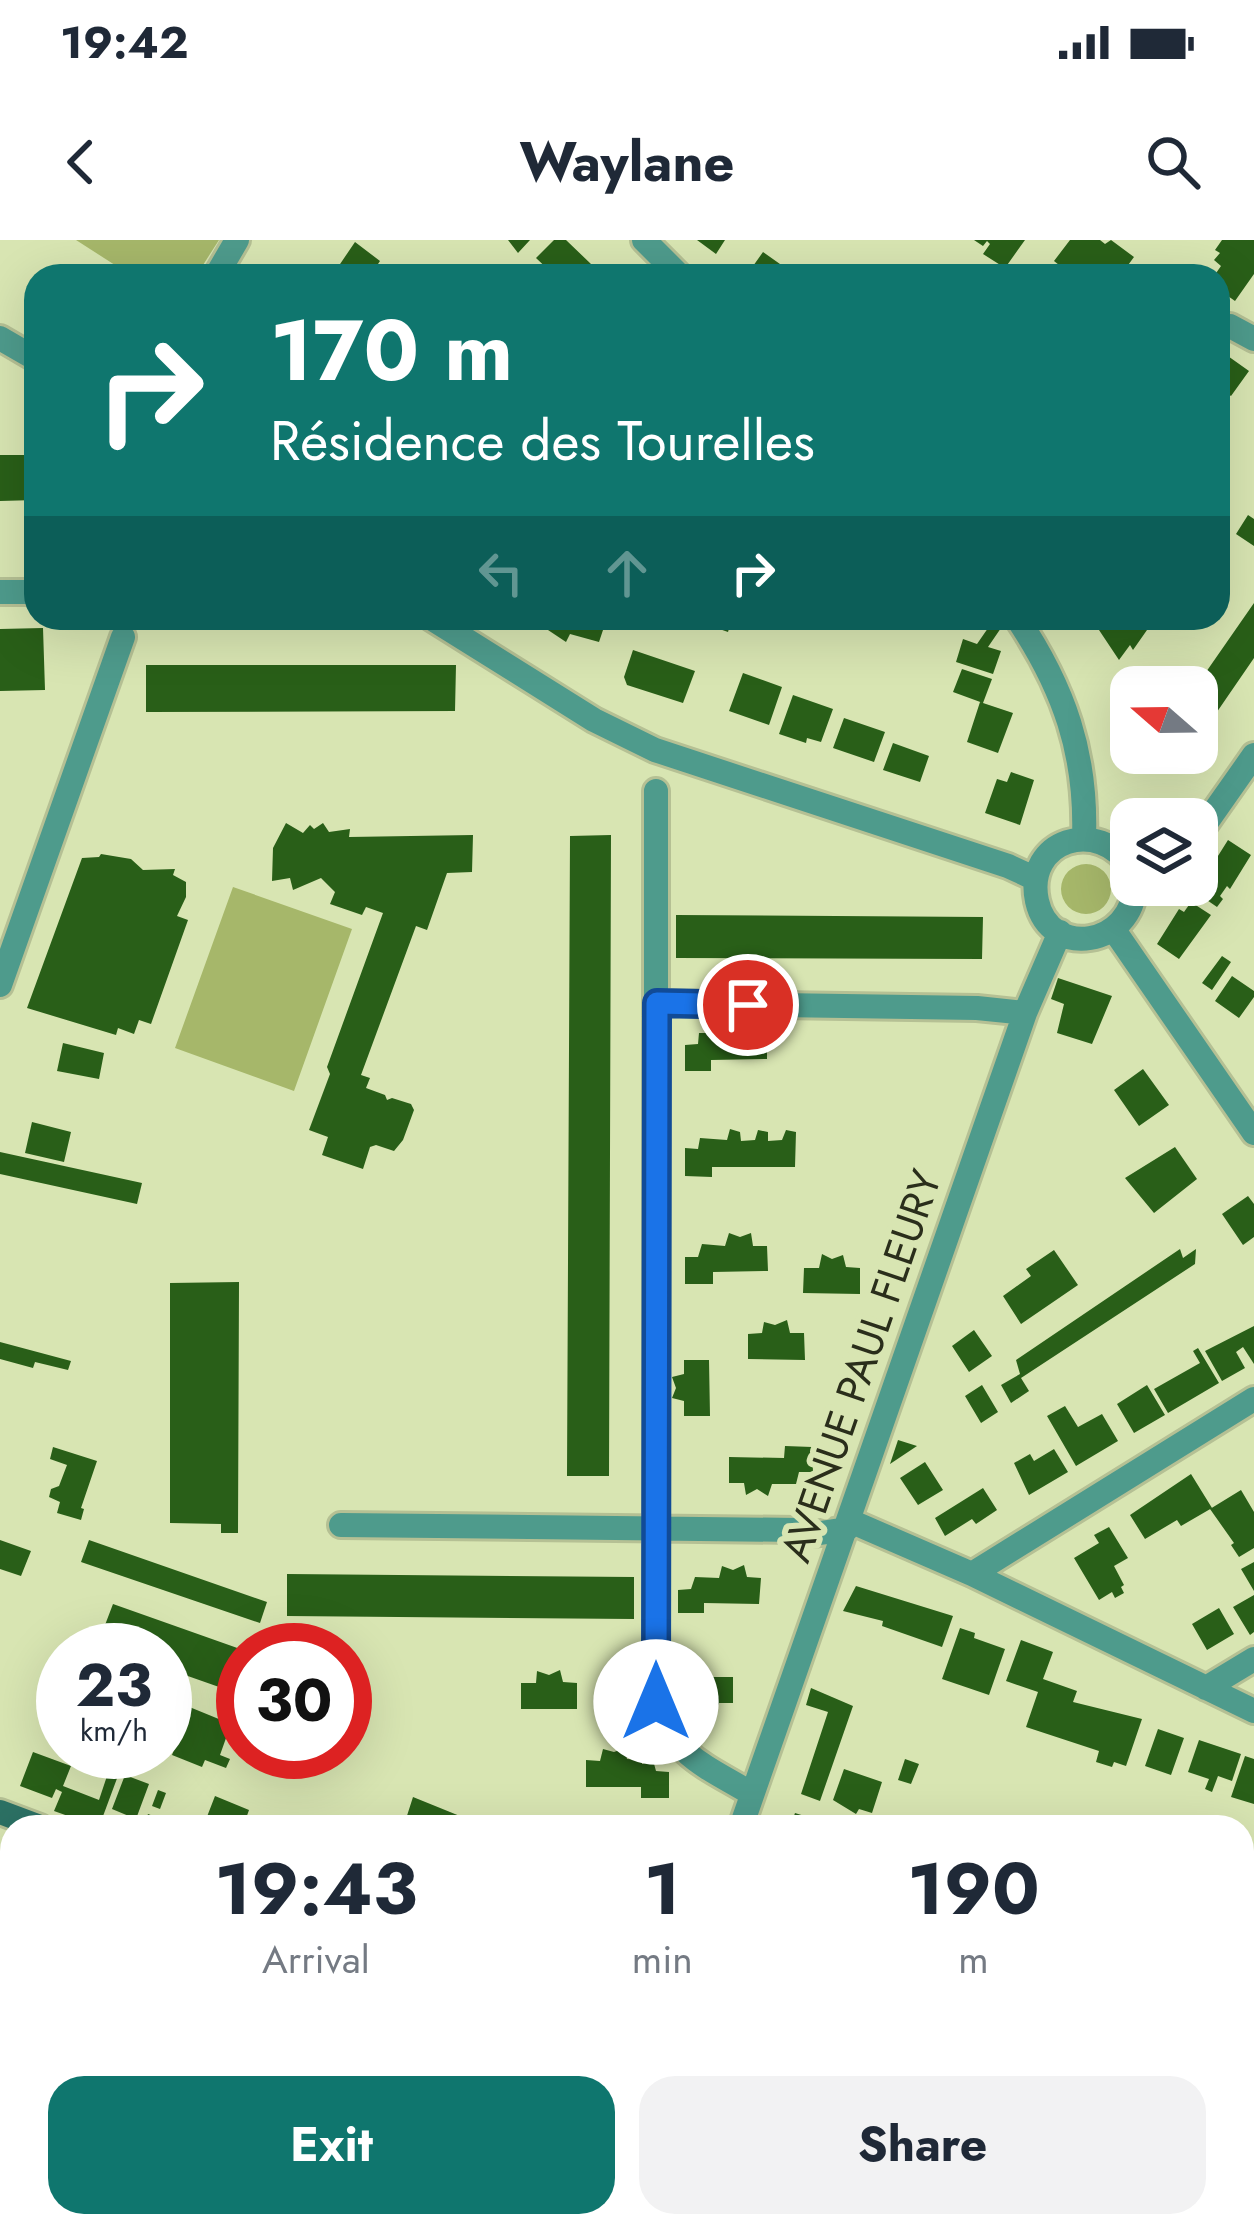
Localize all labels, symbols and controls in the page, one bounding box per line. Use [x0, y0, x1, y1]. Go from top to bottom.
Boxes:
text: 19:42 [60, 10, 188, 75]
text: Waylane [520, 123, 734, 201]
icon: back [48, 129, 114, 195]
icon: search [1140, 129, 1206, 195]
text: 170 m [270, 290, 513, 412]
icon: right [72, 312, 228, 468]
text: Résidence des Tourelles [270, 402, 815, 480]
icon: left [468, 540, 534, 606]
icon: ahead [594, 540, 660, 606]
icon: right [720, 540, 786, 606]
north arrow [1110, 666, 1218, 774]
map controls [1110, 666, 1218, 906]
button: layers [1110, 798, 1218, 906]
pin [697, 954, 799, 1056]
icon: arrive [715, 972, 781, 1038]
street label: AVENUE PAUL FLEURY [765, 1161, 957, 1570]
speed limit sign: 30 [216, 1623, 372, 1779]
position arrow [593, 1639, 719, 1765]
text: 23 [76, 1642, 152, 1729]
text: km/h [80, 1709, 148, 1752]
text: 19:43 [214, 1837, 417, 1941]
text: 1 [644, 1837, 681, 1941]
text: 190 [907, 1837, 1040, 1941]
text: Arrival [262, 1931, 370, 1988]
text: min [632, 1931, 693, 1988]
text: m [958, 1931, 989, 1988]
button: Exit [48, 2076, 615, 2214]
button: Share [639, 2076, 1206, 2214]

